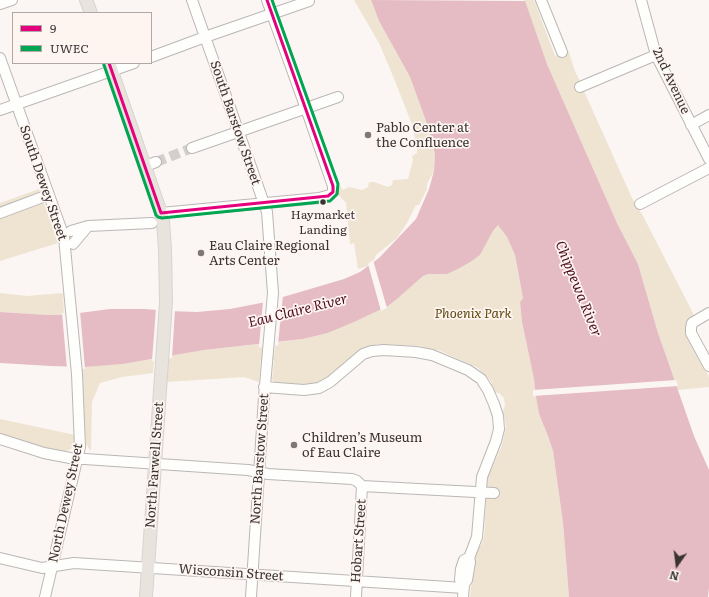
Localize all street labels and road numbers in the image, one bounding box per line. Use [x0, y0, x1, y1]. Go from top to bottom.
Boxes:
street label: 2nd Avenue [649, 45, 693, 117]
street label: South Barstow Street [206, 59, 264, 187]
street label: South Dewey Street [16, 123, 70, 243]
street label: North Barstow Street [248, 393, 272, 525]
street label: North Farwell Street [143, 401, 167, 529]
street label: North Dewey Street [46, 442, 86, 564]
street label: Hobart Street [348, 499, 370, 583]
street label: Wisconsin Street [178, 562, 284, 584]

